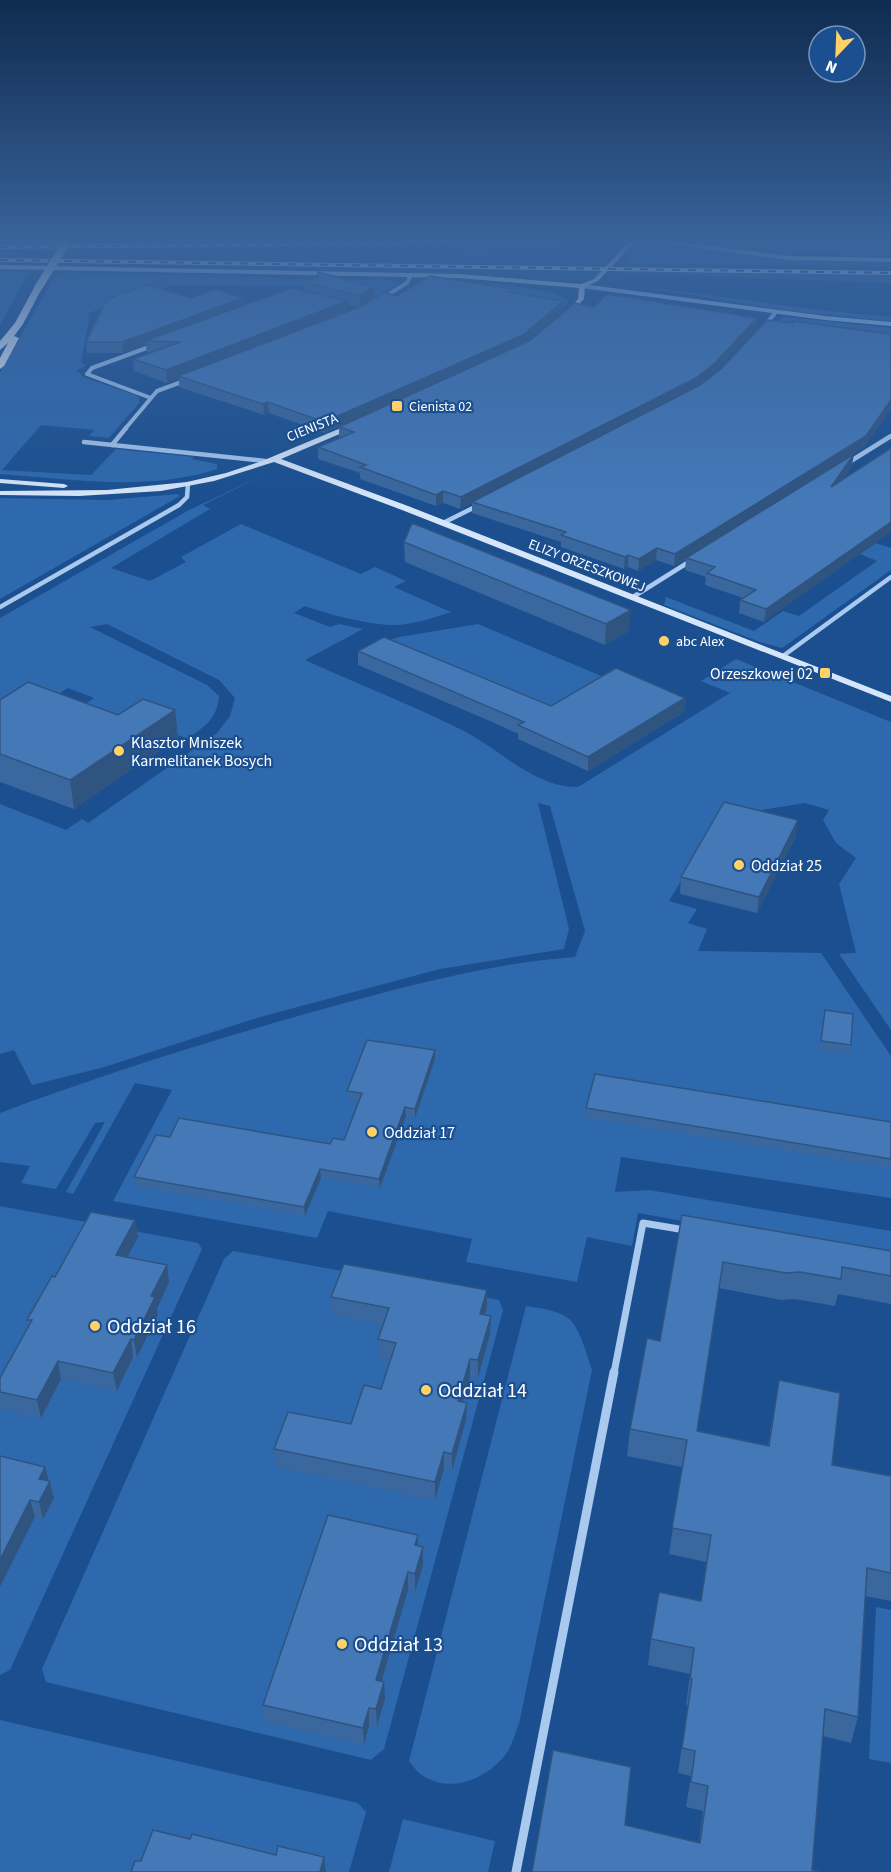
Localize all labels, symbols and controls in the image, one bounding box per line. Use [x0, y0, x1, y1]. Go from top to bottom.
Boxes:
north arrow [807, 24, 867, 84]
text: N [822, 55, 841, 79]
place label: Cienista 02 [409, 397, 472, 417]
marker: Cienista 02 [390, 399, 404, 413]
street label: CIENISTA [284, 408, 341, 447]
street label: ELIZY ORZESZKOWEJ [525, 534, 648, 597]
place label: abc Alex [676, 632, 725, 652]
marker: abc Alex [657, 634, 671, 648]
place label: Orzeszkowej 02 [710, 663, 813, 685]
marker: Orzeszkowej 02 [818, 666, 832, 680]
place label: Klasztor Mniszek Karmelitanek Bosych [131, 732, 272, 772]
marker: Klasztor Mniszek Karmelitanek Bosych [112, 744, 126, 758]
place label: Oddział 25 [751, 855, 822, 877]
marker: Oddział 25 [732, 858, 746, 872]
place label: Oddział 17 [384, 1122, 455, 1144]
marker: Oddział 17 [365, 1125, 379, 1139]
place label: Oddział 16 [107, 1313, 196, 1341]
marker: Oddział 16 [88, 1319, 102, 1333]
place label: Oddział 14 [438, 1377, 527, 1405]
marker: Oddział 14 [419, 1383, 433, 1397]
place label: Oddział 13 [354, 1631, 443, 1659]
marker: Oddział 13 [335, 1637, 349, 1651]

